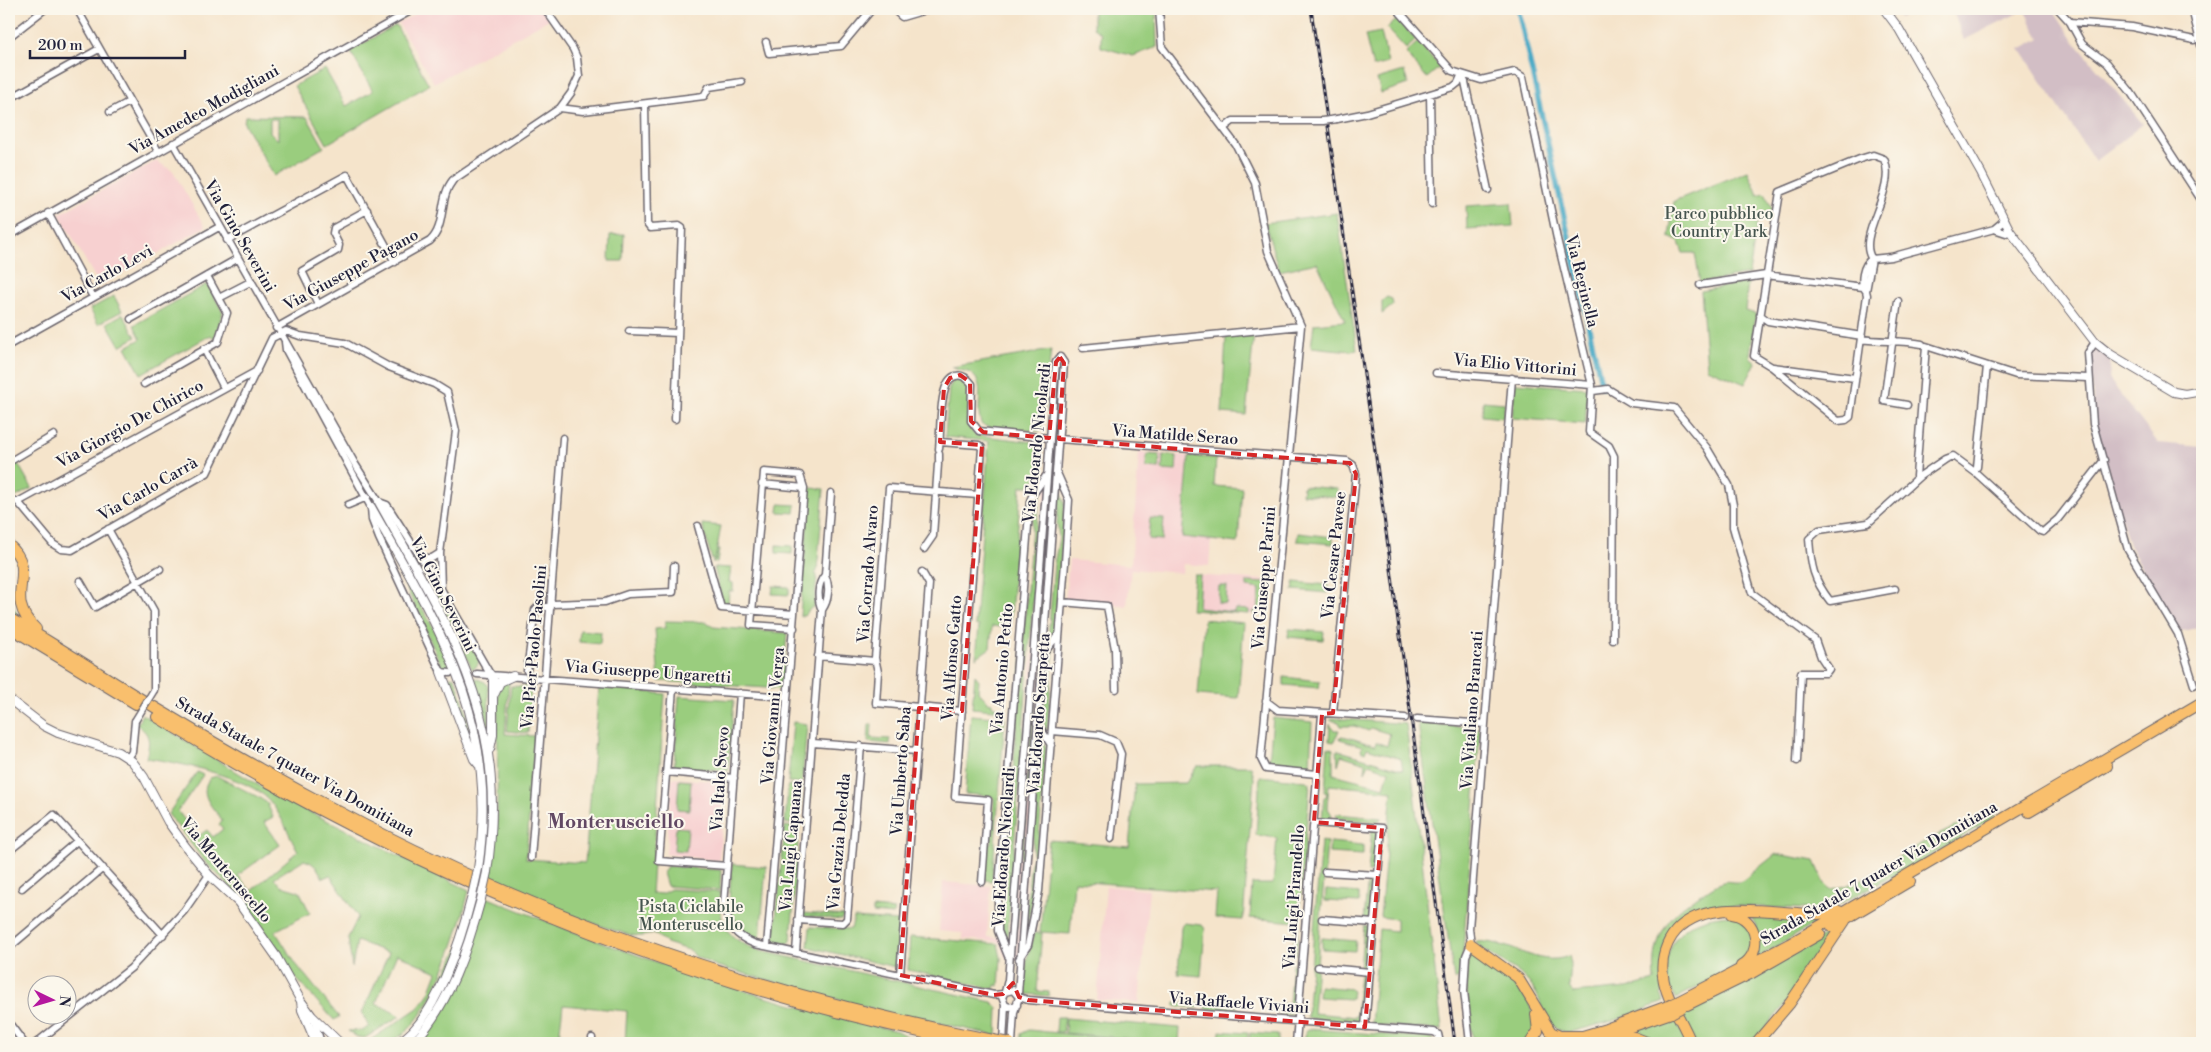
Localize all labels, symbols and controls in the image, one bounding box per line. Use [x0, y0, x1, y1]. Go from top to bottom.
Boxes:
scale bar [30, 28, 185, 60]
text: 200 m [38, 36, 83, 55]
street label: Via Amedeo Modigliani [125, 60, 283, 160]
street label: Via Gino Severini [199, 175, 280, 296]
park label: Parco pubblico Country Park [1665, 204, 1774, 242]
street label: Via Giuseppe Pagano [279, 225, 422, 316]
street label: Via Reginella [1561, 232, 1603, 330]
street label: Via Carlo Levi [57, 241, 156, 308]
street label: Via Elio Vittorini [1452, 350, 1577, 380]
street label: Via Edoardo Nicolardi [1019, 362, 1055, 525]
street label: Via Giorgio De Chirico [52, 375, 207, 473]
street label: Via Matilde Serao [1110, 421, 1239, 449]
street label: Via Carlo Carrà [94, 452, 202, 526]
street label: Via Cesare Pavese [1317, 490, 1351, 621]
street label: Via Corrado Alvaro [853, 504, 883, 645]
street label: Via Giuseppe Parini [1248, 505, 1280, 652]
street label: Via Gino Severini [405, 532, 481, 655]
street label: Via Pier Paolo Pasolini [517, 564, 551, 731]
street label: Via Alfonso Gatto [938, 594, 966, 723]
street label: Via Antonio Petito [986, 602, 1018, 737]
street label: Via Vitaliano Brancati [1456, 630, 1488, 791]
street label: Via Edoardo Scarpetta [1023, 631, 1055, 797]
street label: Via Giovanni Verga [757, 646, 789, 787]
street label: Via Giuseppe Ungaretti [563, 656, 732, 688]
street label: Strada Statale 7 quater Via Domitiana [172, 693, 419, 842]
street label: Via Umberto Saba [886, 705, 916, 837]
street label: Via Italo Svevo [706, 726, 734, 833]
street label: Via Edoardo Nicolardi [988, 766, 1020, 929]
street label: Via Grazia Deledda [823, 772, 855, 913]
street label: Via Luigi Capuana [775, 778, 807, 914]
street label: Strada Statale 7 quater Via Domitiana [1757, 796, 2002, 949]
district label: Monterusciello [547, 810, 685, 834]
street label: Via Monteruscello [175, 812, 276, 927]
street label: Via Luigi Pirandello [1279, 824, 1309, 971]
park label: Pista Ciclabile Monteruscello [639, 897, 743, 935]
north arrow [28, 974, 78, 1024]
street label: Via Raffaele Viviani [1167, 988, 1310, 1018]
text: N [55, 995, 73, 1007]

